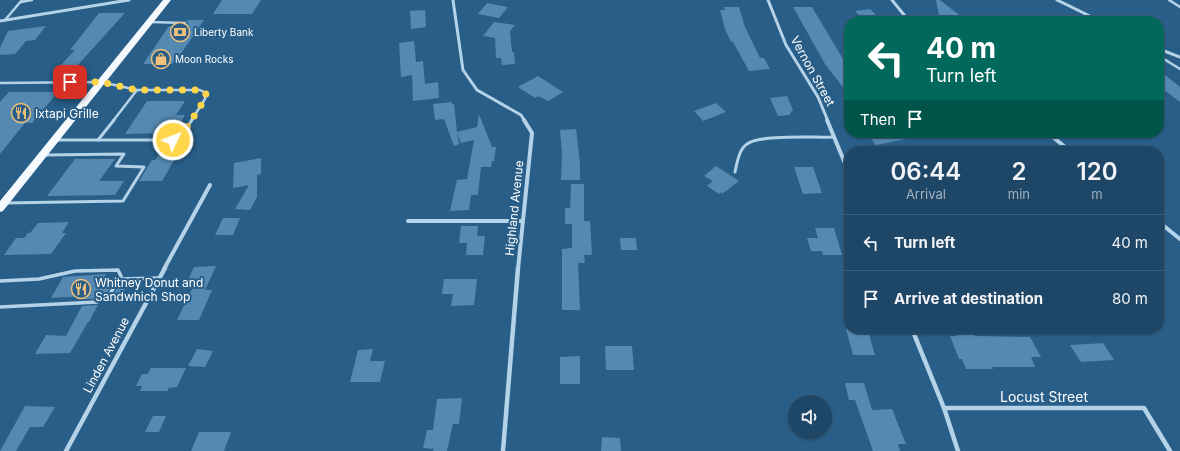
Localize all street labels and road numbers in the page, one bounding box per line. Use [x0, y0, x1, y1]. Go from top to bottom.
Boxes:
street label: Vernon Street [788, 33, 838, 109]
street label: Highland Avenue [502, 160, 526, 256]
street label: Linden Avenue [80, 315, 132, 395]
street label: Locust Street [1000, 388, 1088, 405]

